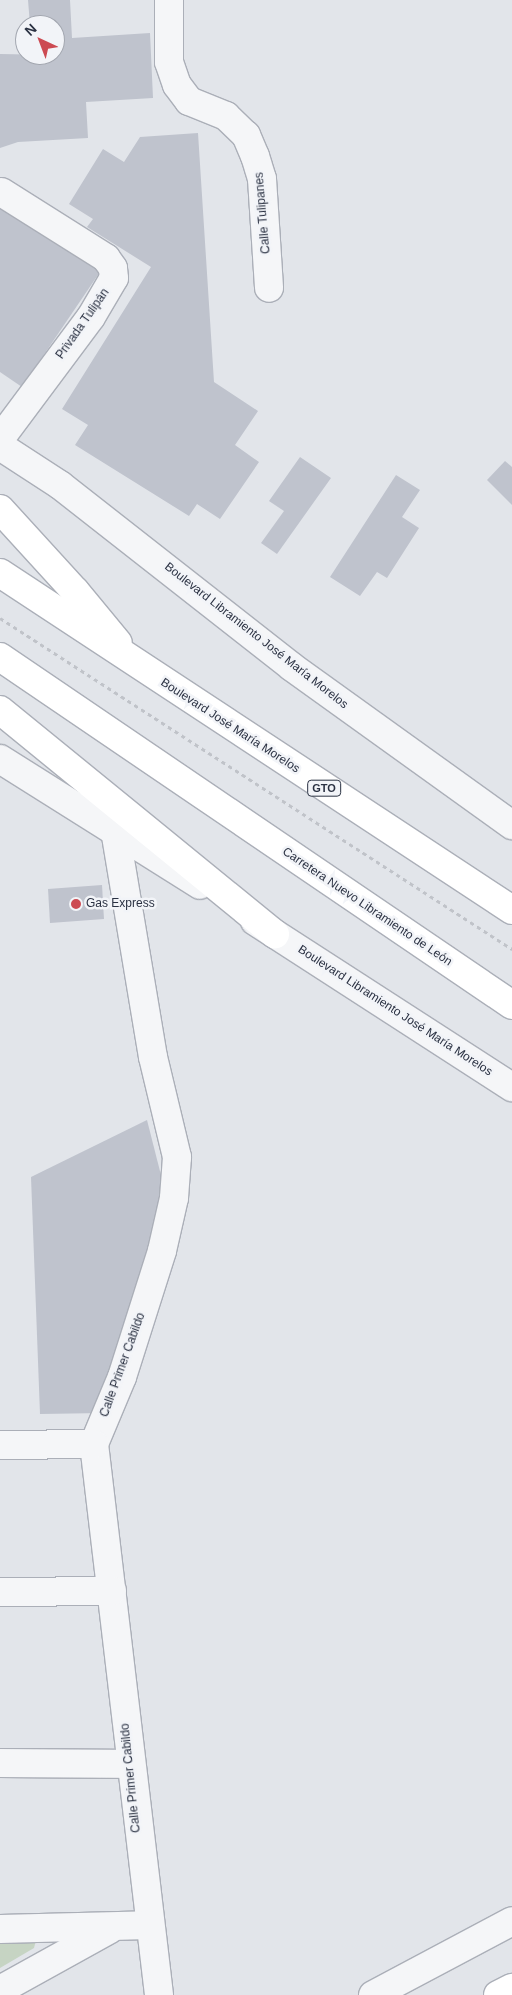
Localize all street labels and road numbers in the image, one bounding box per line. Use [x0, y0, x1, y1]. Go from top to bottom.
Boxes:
street label: Calle Tulipanes [252, 171, 274, 255]
street label: Privada Tulipán [53, 286, 113, 362]
street label: Boulevard Libramiento José María Morelos [161, 560, 351, 712]
street label: Boulevard José María Morelos [158, 676, 302, 776]
road number: GTO [306, 780, 342, 796]
street label: Carretera Nuevo Libramiento de León [279, 845, 455, 969]
street label: Boulevard Libramiento José María Morelos [295, 943, 495, 1079]
street label: Calle Primer Cabildo [97, 1311, 149, 1419]
street label: Calle Primer Cabildo [118, 1723, 144, 1833]

